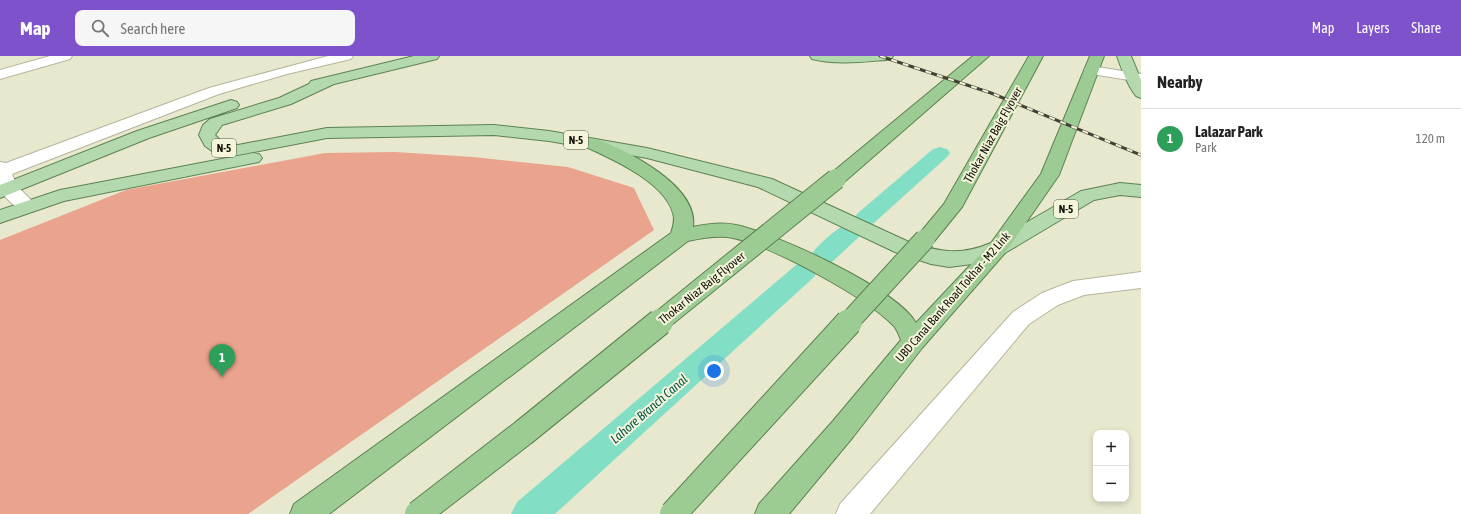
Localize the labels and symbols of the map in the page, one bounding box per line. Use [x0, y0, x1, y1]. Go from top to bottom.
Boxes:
street label: Thokar Niaz Baig Flyover [961, 85, 1025, 185]
road number: N-5 [564, 131, 588, 149]
road number: N-5 [212, 139, 236, 157]
road number: N-5 [1054, 200, 1078, 218]
street label: UBD Canal Bank Road Tokhar - M2 Link [893, 229, 1014, 365]
street label: Thokar Niaz Baig Flyover [656, 249, 748, 327]
pin: 1 [209, 344, 235, 377]
your location [704, 361, 724, 381]
water label: Lahore Branch Canal [607, 371, 691, 447]

